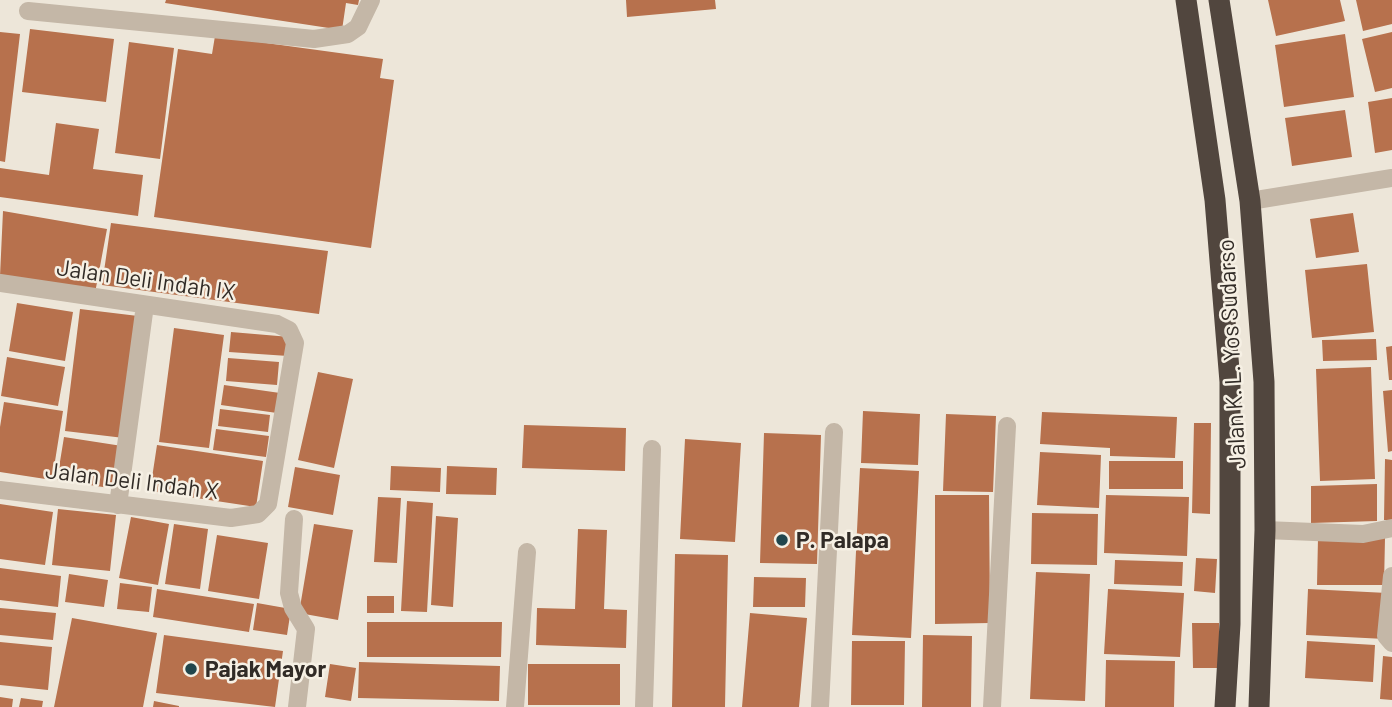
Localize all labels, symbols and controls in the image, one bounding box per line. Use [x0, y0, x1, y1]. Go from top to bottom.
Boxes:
street label: Jalan K. L. Yos Sudarso [1212, 238, 1252, 470]
street label: Jalan Deli Indah IX [55, 254, 237, 306]
street label: Jalan Deli Indah X [44, 457, 220, 505]
place label: P. Palapa [796, 526, 889, 554]
marker: P. Palapa [774, 532, 790, 548]
place label: Pajak Mayor [205, 655, 326, 683]
marker: Pajak Mayor [183, 661, 199, 677]

